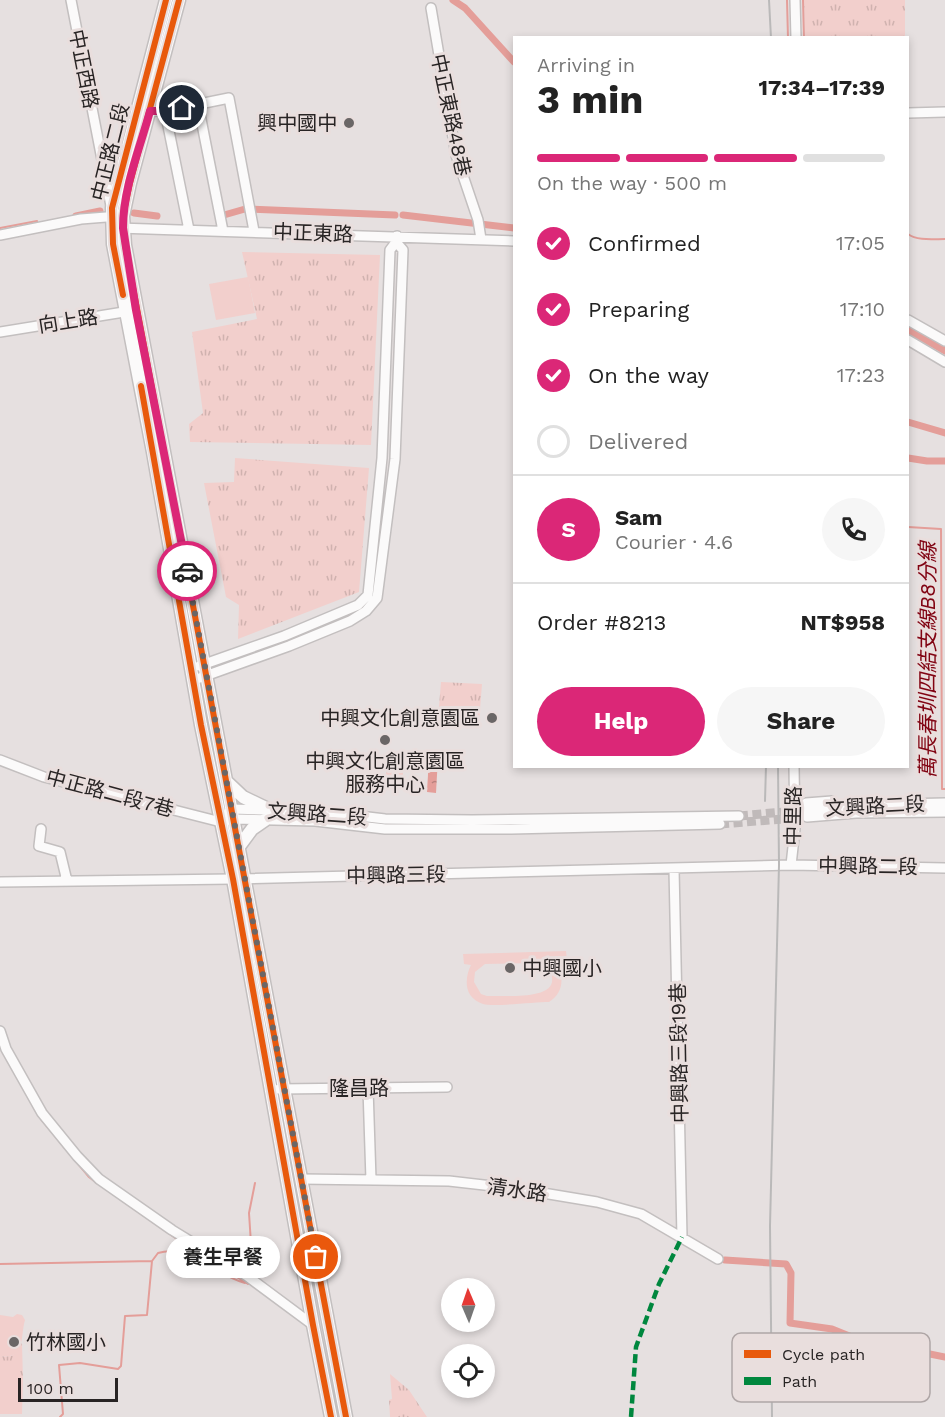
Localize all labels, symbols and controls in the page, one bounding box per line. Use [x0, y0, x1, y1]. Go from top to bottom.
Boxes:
street label: 中正西路 [65, 27, 103, 111]
street label: 中正東路48巷 [426, 52, 476, 178]
text: Arriving in [537, 53, 635, 77]
text: 17:34–17:39 [759, 75, 885, 100]
text: 3 min [537, 77, 644, 122]
pin [156, 82, 207, 133]
icon: home [165, 91, 198, 124]
street label: 中正路二段 [86, 101, 134, 203]
place label: 興中國中 [257, 111, 337, 135]
marker: 興中國中 [342, 116, 356, 130]
text: On the way · 500 m [537, 171, 727, 195]
street label: 中正東路 [273, 220, 353, 246]
icon: check [537, 227, 570, 260]
text: Confirmed [588, 231, 701, 256]
text: 17:05 [836, 231, 885, 255]
icon: check [537, 293, 570, 326]
text: Preparing [588, 297, 689, 322]
text: 17:10 [840, 297, 885, 321]
street label: 向上路 [36, 304, 100, 338]
icon: check [537, 359, 570, 392]
text: On the way [588, 363, 709, 388]
text: 17:23 [837, 363, 885, 387]
text: Delivered [588, 429, 688, 454]
button: phone [822, 498, 885, 561]
text: Sam [615, 505, 663, 530]
text: S [561, 517, 576, 542]
text: Courier · 4.6 [615, 530, 733, 554]
water label: 萬長春圳四結支線B8分線 [915, 540, 940, 778]
courier [157, 541, 217, 601]
icon: car [171, 555, 204, 588]
text: Order #8213 [537, 610, 666, 635]
text: NT$958 [800, 610, 885, 635]
button: Help [537, 687, 705, 756]
button: Share [717, 687, 885, 756]
place label: 中興文化創意園區 [320, 706, 480, 730]
marker: 中興文化創意園區 [485, 711, 499, 725]
marker: 中興文化創意園區 服務中心 [378, 733, 392, 747]
place label: 中興文化創意園區 服務中心 [305, 749, 465, 796]
street label: 中正路二段7巷 [44, 764, 176, 822]
street label: 中里路 [780, 786, 806, 846]
street label: 文興路二段 [824, 791, 926, 821]
street label: 文興路二段 [266, 799, 368, 829]
street label: 中興路二段 [818, 853, 918, 879]
street label: 中興路三段 [346, 862, 446, 888]
place label: 中興國小 [522, 956, 602, 980]
marker: 中興國小 [503, 961, 517, 975]
street label: 中興路三段19巷 [666, 983, 692, 1123]
street label: 隆昌路 [329, 1076, 389, 1100]
street label: 清水路 [486, 1174, 548, 1206]
pin [290, 1231, 341, 1282]
callout: 養生早餐 [166, 1236, 280, 1278]
icon: bag [299, 1240, 332, 1273]
text: 養生早餐 [183, 1245, 263, 1269]
north arrow [441, 1278, 495, 1332]
map controls [441, 1278, 495, 1398]
place label: 竹林國小 [26, 1330, 106, 1354]
legend [732, 1333, 930, 1402]
marker: 竹林國小 [7, 1335, 21, 1349]
button: locate [441, 1344, 495, 1398]
text: Cycle path [782, 1345, 865, 1364]
text: Path [782, 1372, 817, 1391]
scale bar [18, 1375, 118, 1402]
text: 100 m [27, 1379, 74, 1398]

